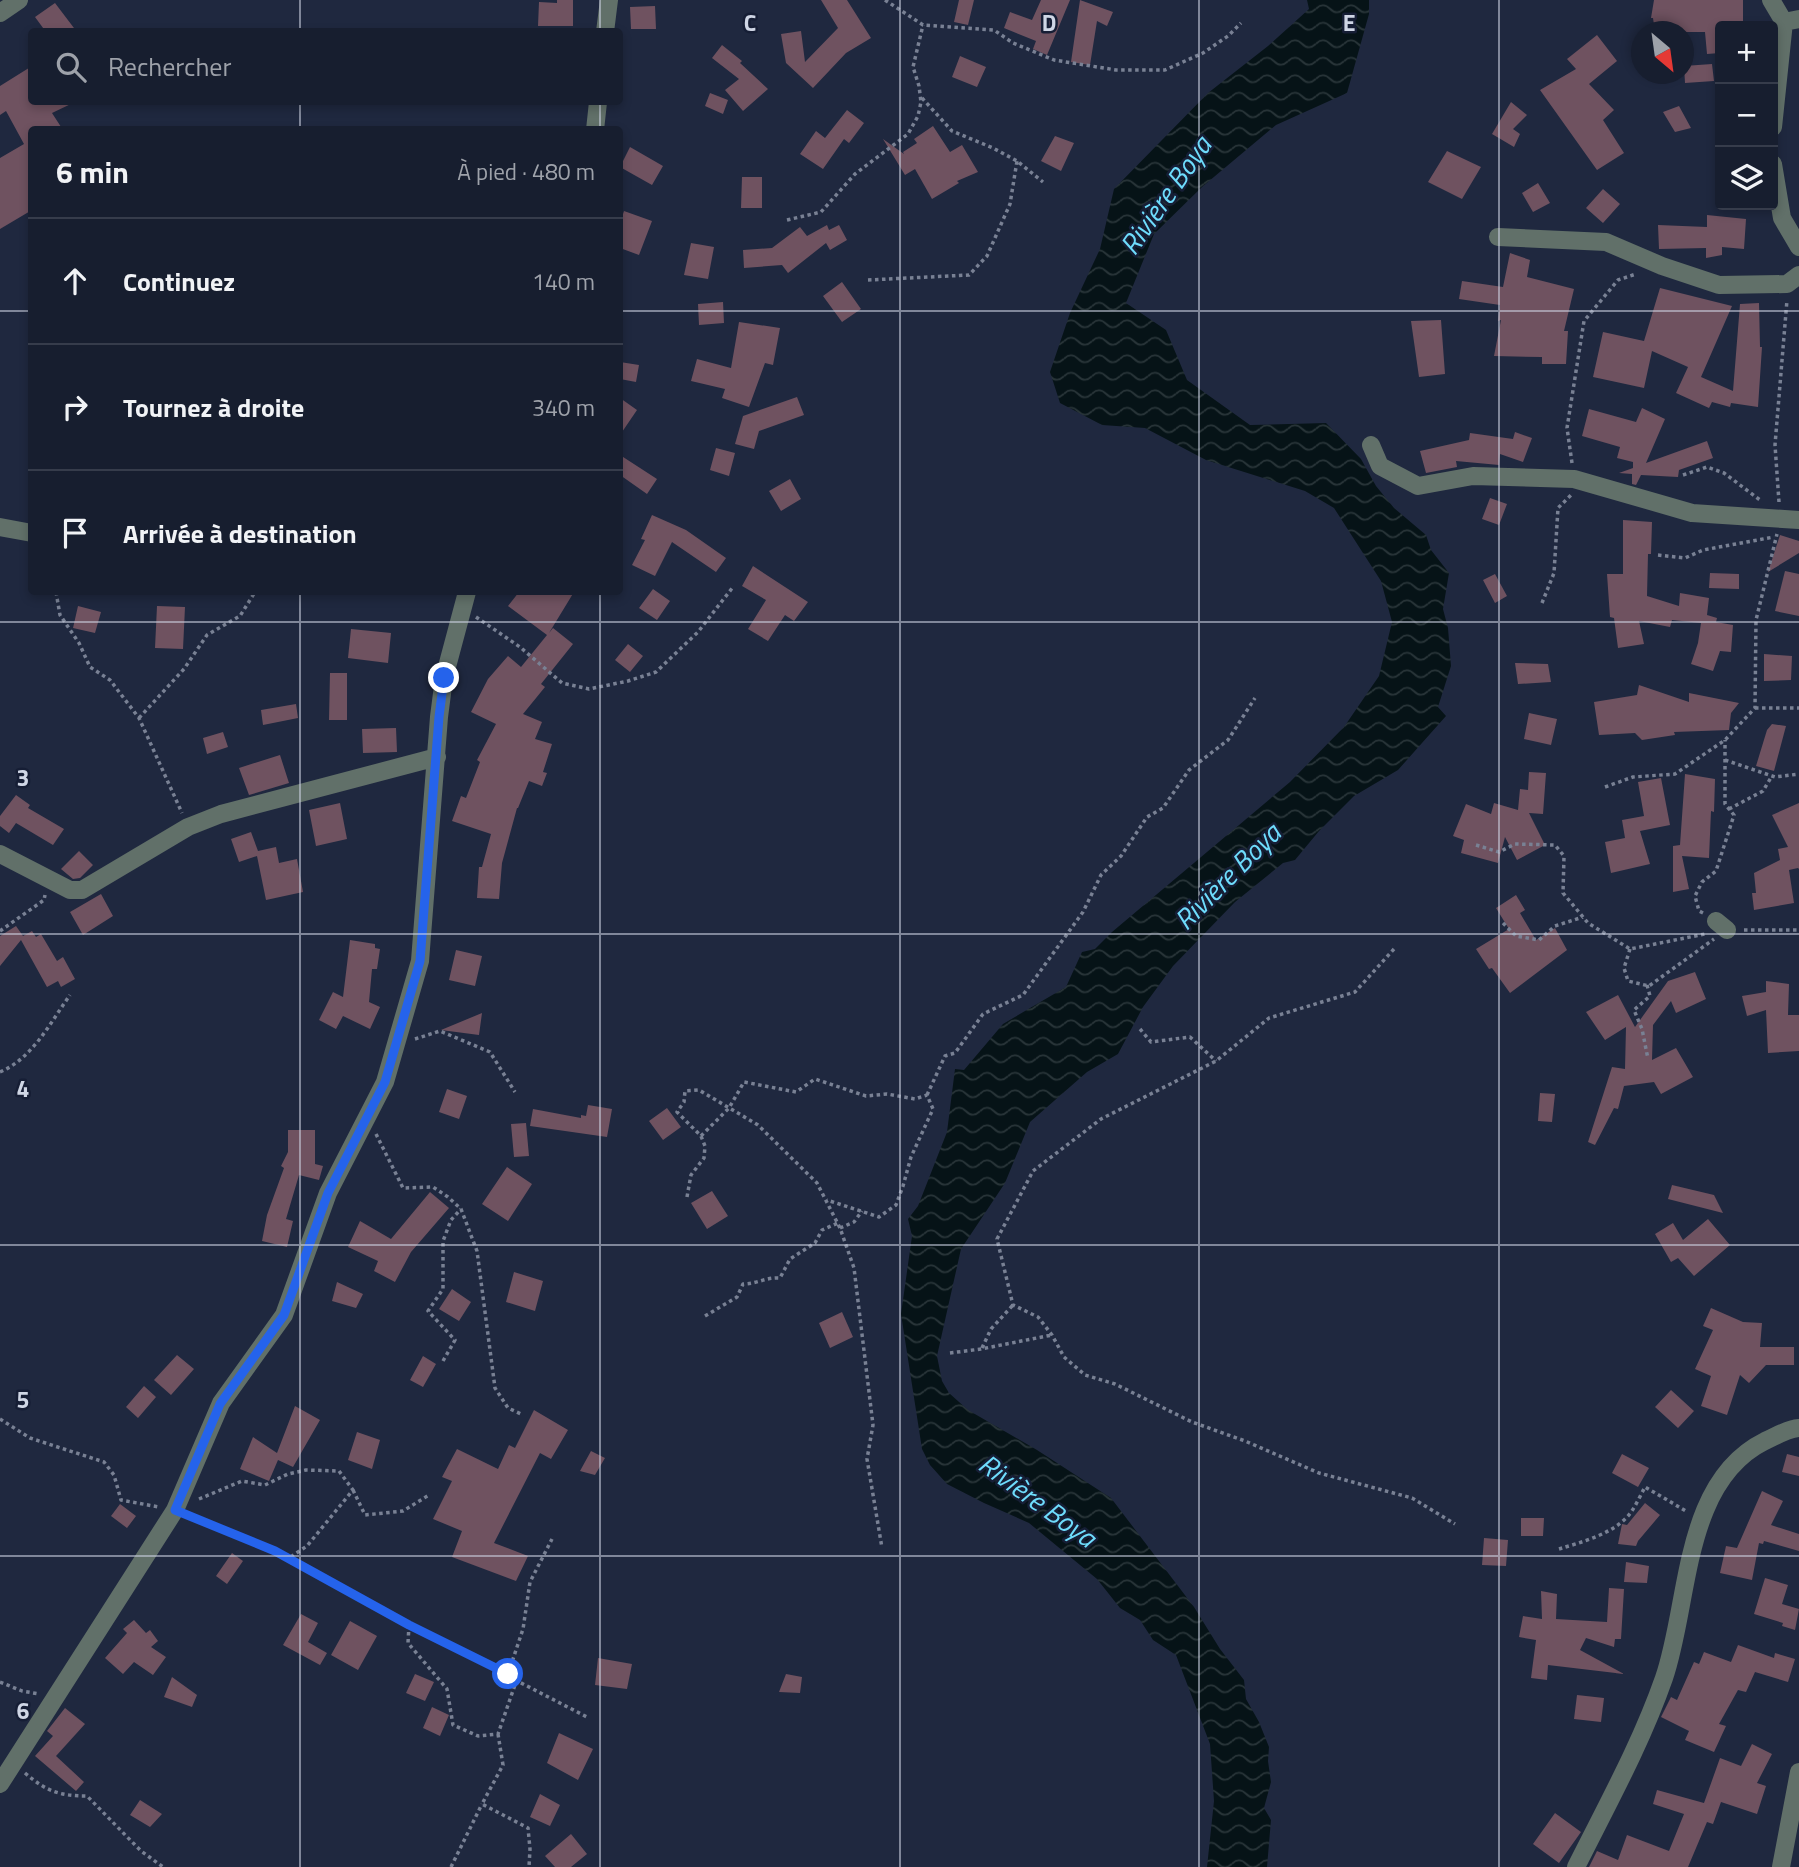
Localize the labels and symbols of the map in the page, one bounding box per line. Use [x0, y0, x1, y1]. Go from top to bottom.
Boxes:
text: C [744, 5, 756, 40]
text: D [1042, 5, 1056, 40]
text: E [1343, 5, 1355, 40]
north arrow [1631, 21, 1694, 84]
water label: Rivière Boya [1108, 125, 1223, 263]
route end [428, 662, 459, 693]
text: 3 [17, 760, 29, 795]
water label: Rivière Boya [1164, 811, 1292, 939]
text: 4 [17, 1071, 29, 1106]
text: 5 [17, 1382, 29, 1417]
water label: Rivière Boya [970, 1442, 1107, 1559]
route start [492, 1658, 523, 1689]
text: 6 [17, 1693, 30, 1728]

